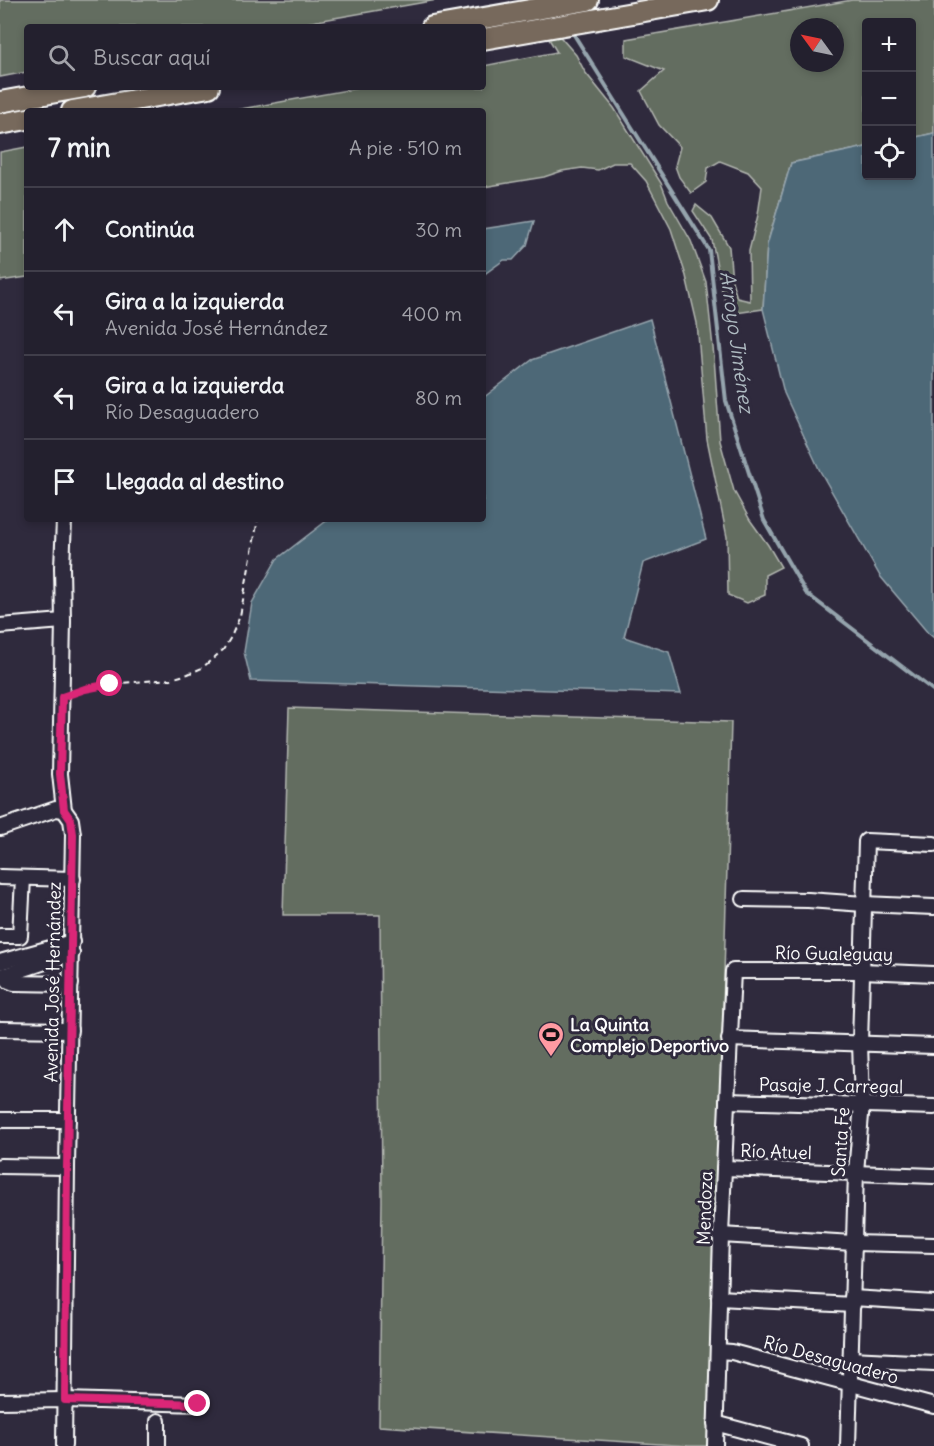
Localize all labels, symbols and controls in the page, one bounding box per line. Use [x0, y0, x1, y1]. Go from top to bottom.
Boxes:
north arrow [790, 18, 844, 72]
map controls [862, 18, 916, 180]
button: + [862, 18, 916, 72]
search box [24, 24, 486, 90]
icon: search [45, 41, 78, 74]
text: Buscar aquí [93, 43, 210, 71]
button: − [862, 72, 916, 126]
button: locate [862, 126, 916, 180]
text: 7 min [48, 131, 111, 164]
text: A pie · 510 m [349, 135, 462, 160]
icon: ahead [48, 213, 81, 246]
text: Continúa [105, 215, 194, 243]
text: 30 m [415, 217, 462, 242]
water label: Arroyo Jiménez [715, 270, 760, 417]
text: Gira a la izquierda [105, 287, 284, 315]
icon: left [48, 297, 81, 330]
text: 400 m [402, 301, 462, 326]
text: Avenida José Hernández [105, 315, 328, 340]
text: Gira a la izquierda [105, 371, 284, 399]
icon: left [48, 381, 81, 414]
text: 80 m [415, 385, 462, 410]
text: Río Desaguadero [105, 399, 259, 424]
icon: arrive [48, 465, 81, 498]
text: Llegada al destino [105, 467, 284, 495]
route start [96, 670, 122, 696]
street label: Avenida José Hernández [39, 881, 66, 1083]
street label: Río Gualeguay [775, 941, 893, 966]
place label: La Quinta Complejo Deportivo [570, 1013, 729, 1057]
sports icon: La Quinta Complejo Deportivo [536, 1020, 566, 1058]
street label: Pasaje J. Carregal [759, 1073, 903, 1098]
street label: Santa Fe [827, 1106, 854, 1178]
street label: Río Atuel [740, 1139, 812, 1164]
street label: Mendoza [692, 1171, 717, 1245]
street label: Río Desaguadero [761, 1330, 901, 1389]
route end [184, 1390, 210, 1416]

